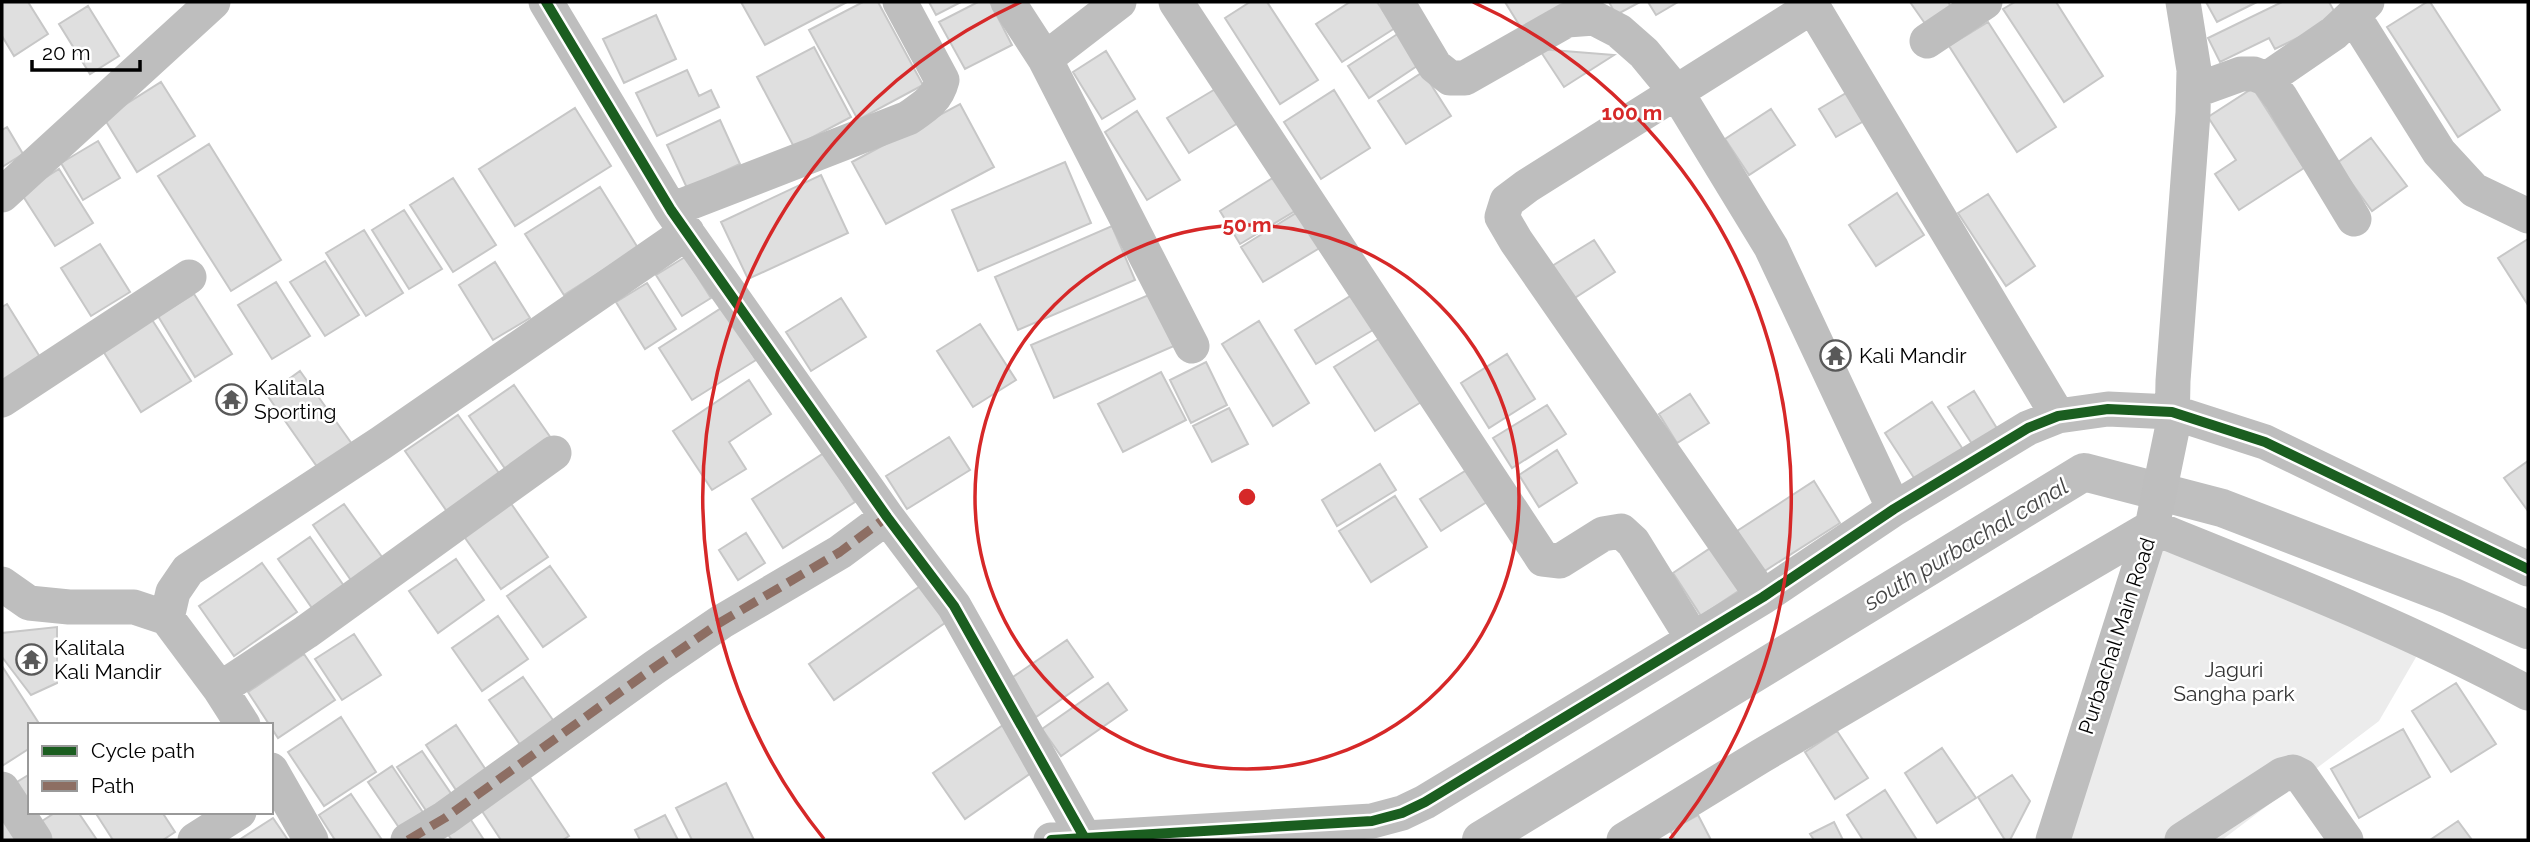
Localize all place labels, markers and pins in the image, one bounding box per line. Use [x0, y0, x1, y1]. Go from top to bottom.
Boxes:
temple icon: Kali Mandir [1819, 339, 1853, 373]
place label: Kali Mandir [1859, 343, 1967, 368]
place label: Kalitala Sporting [254, 375, 336, 424]
temple icon: Kalitala Sporting [214, 383, 248, 417]
centre of rings [1235, 485, 1259, 509]
place label: Kalitala Kali Mandir [54, 635, 162, 684]
temple icon: Kalitala Kali Mandir [14, 643, 48, 677]

